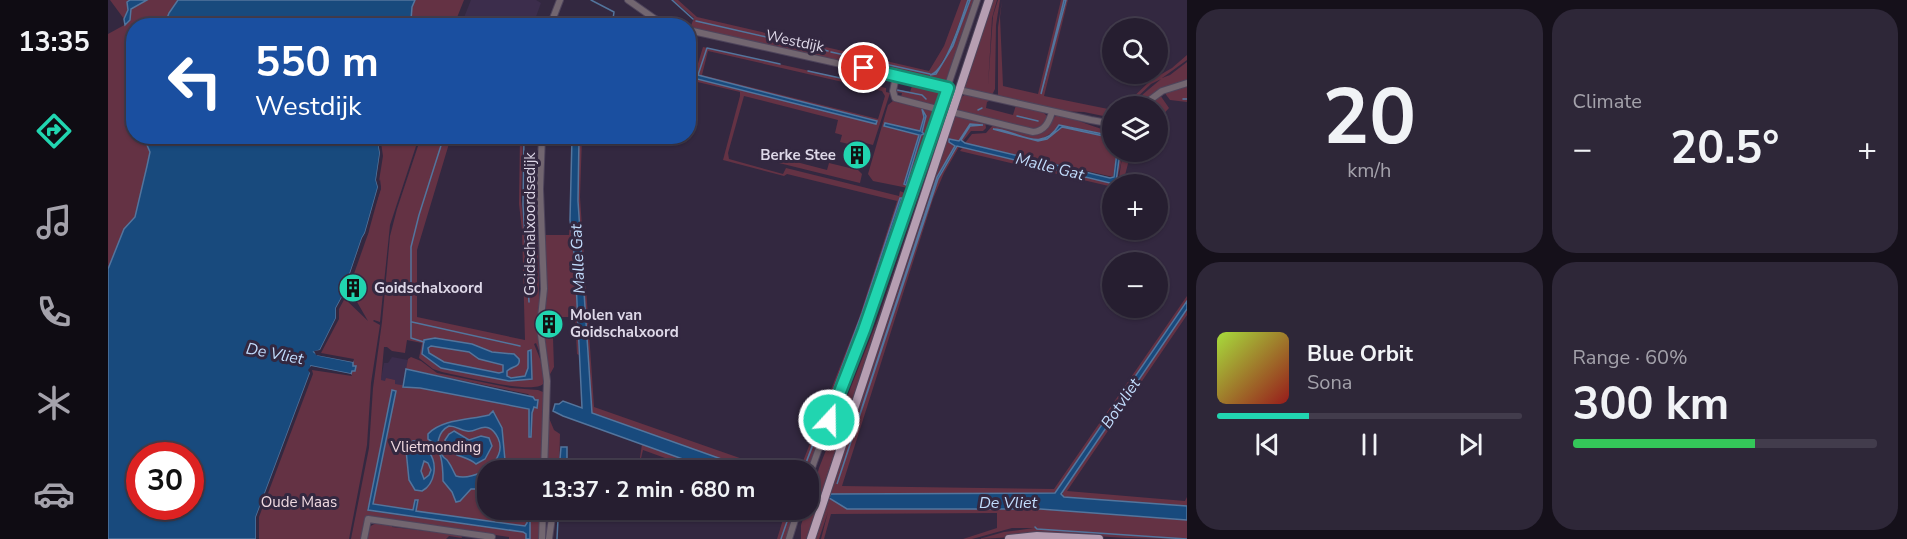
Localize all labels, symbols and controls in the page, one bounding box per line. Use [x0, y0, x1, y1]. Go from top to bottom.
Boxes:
map controls [1102, 18, 1168, 318]
button: search [1102, 18, 1168, 84]
text: 13:35 [18, 24, 90, 61]
street label: Westdijk [764, 25, 827, 57]
text: 550 m [255, 34, 379, 91]
icon: left [156, 42, 234, 120]
pin [838, 42, 889, 93]
icon: arrive [847, 51, 880, 84]
text: 20 [1322, 64, 1416, 171]
text: Westdijk [255, 88, 362, 125]
text: Climate [1573, 88, 1642, 115]
button: layers [1102, 96, 1168, 162]
icon: directions [33, 110, 75, 152]
text: 20.5° [1670, 118, 1779, 179]
text: − [1573, 127, 1592, 172]
text: + [1857, 127, 1877, 172]
building icon: Berke Stee [841, 139, 873, 171]
place label: Berke Stee [760, 145, 836, 165]
water label: Malle Gat [1013, 148, 1087, 186]
street label: Goidschalxoordsedijk [520, 152, 540, 296]
text: km/h [1347, 157, 1391, 184]
button: + [1102, 174, 1168, 240]
icon: music [33, 201, 75, 243]
water label: Malle Gat [565, 223, 591, 294]
button: − [1102, 252, 1168, 318]
building icon: Goidschalxoord [337, 272, 369, 304]
place label: Goidschalxoord [374, 278, 483, 298]
icon: phone [33, 291, 75, 333]
place label: Molen van Goidschalxoord [570, 305, 679, 342]
building icon: Molen van Goidschalxoord [533, 308, 565, 340]
water label: De Vliet [244, 338, 306, 370]
text: Blue Orbit [1307, 339, 1413, 369]
text: Range · 60% [1573, 344, 1688, 371]
text: Sona [1307, 369, 1352, 396]
water label: Botvliet [1096, 374, 1146, 433]
text: 300 km [1573, 374, 1729, 435]
icon: climate [33, 382, 75, 424]
position arrow [797, 388, 861, 452]
icon: previous [1251, 428, 1284, 461]
icon: pause [1353, 428, 1386, 461]
icon: next [1454, 428, 1487, 461]
park label: Vlietmonding [390, 437, 481, 457]
speed limit sign: 30 [126, 442, 204, 520]
icon: car [33, 473, 75, 515]
text: 13:37 · 2 min · 680 m [541, 475, 755, 505]
park label: Oude Maas [261, 492, 337, 512]
water label: De Vliet [979, 492, 1037, 514]

